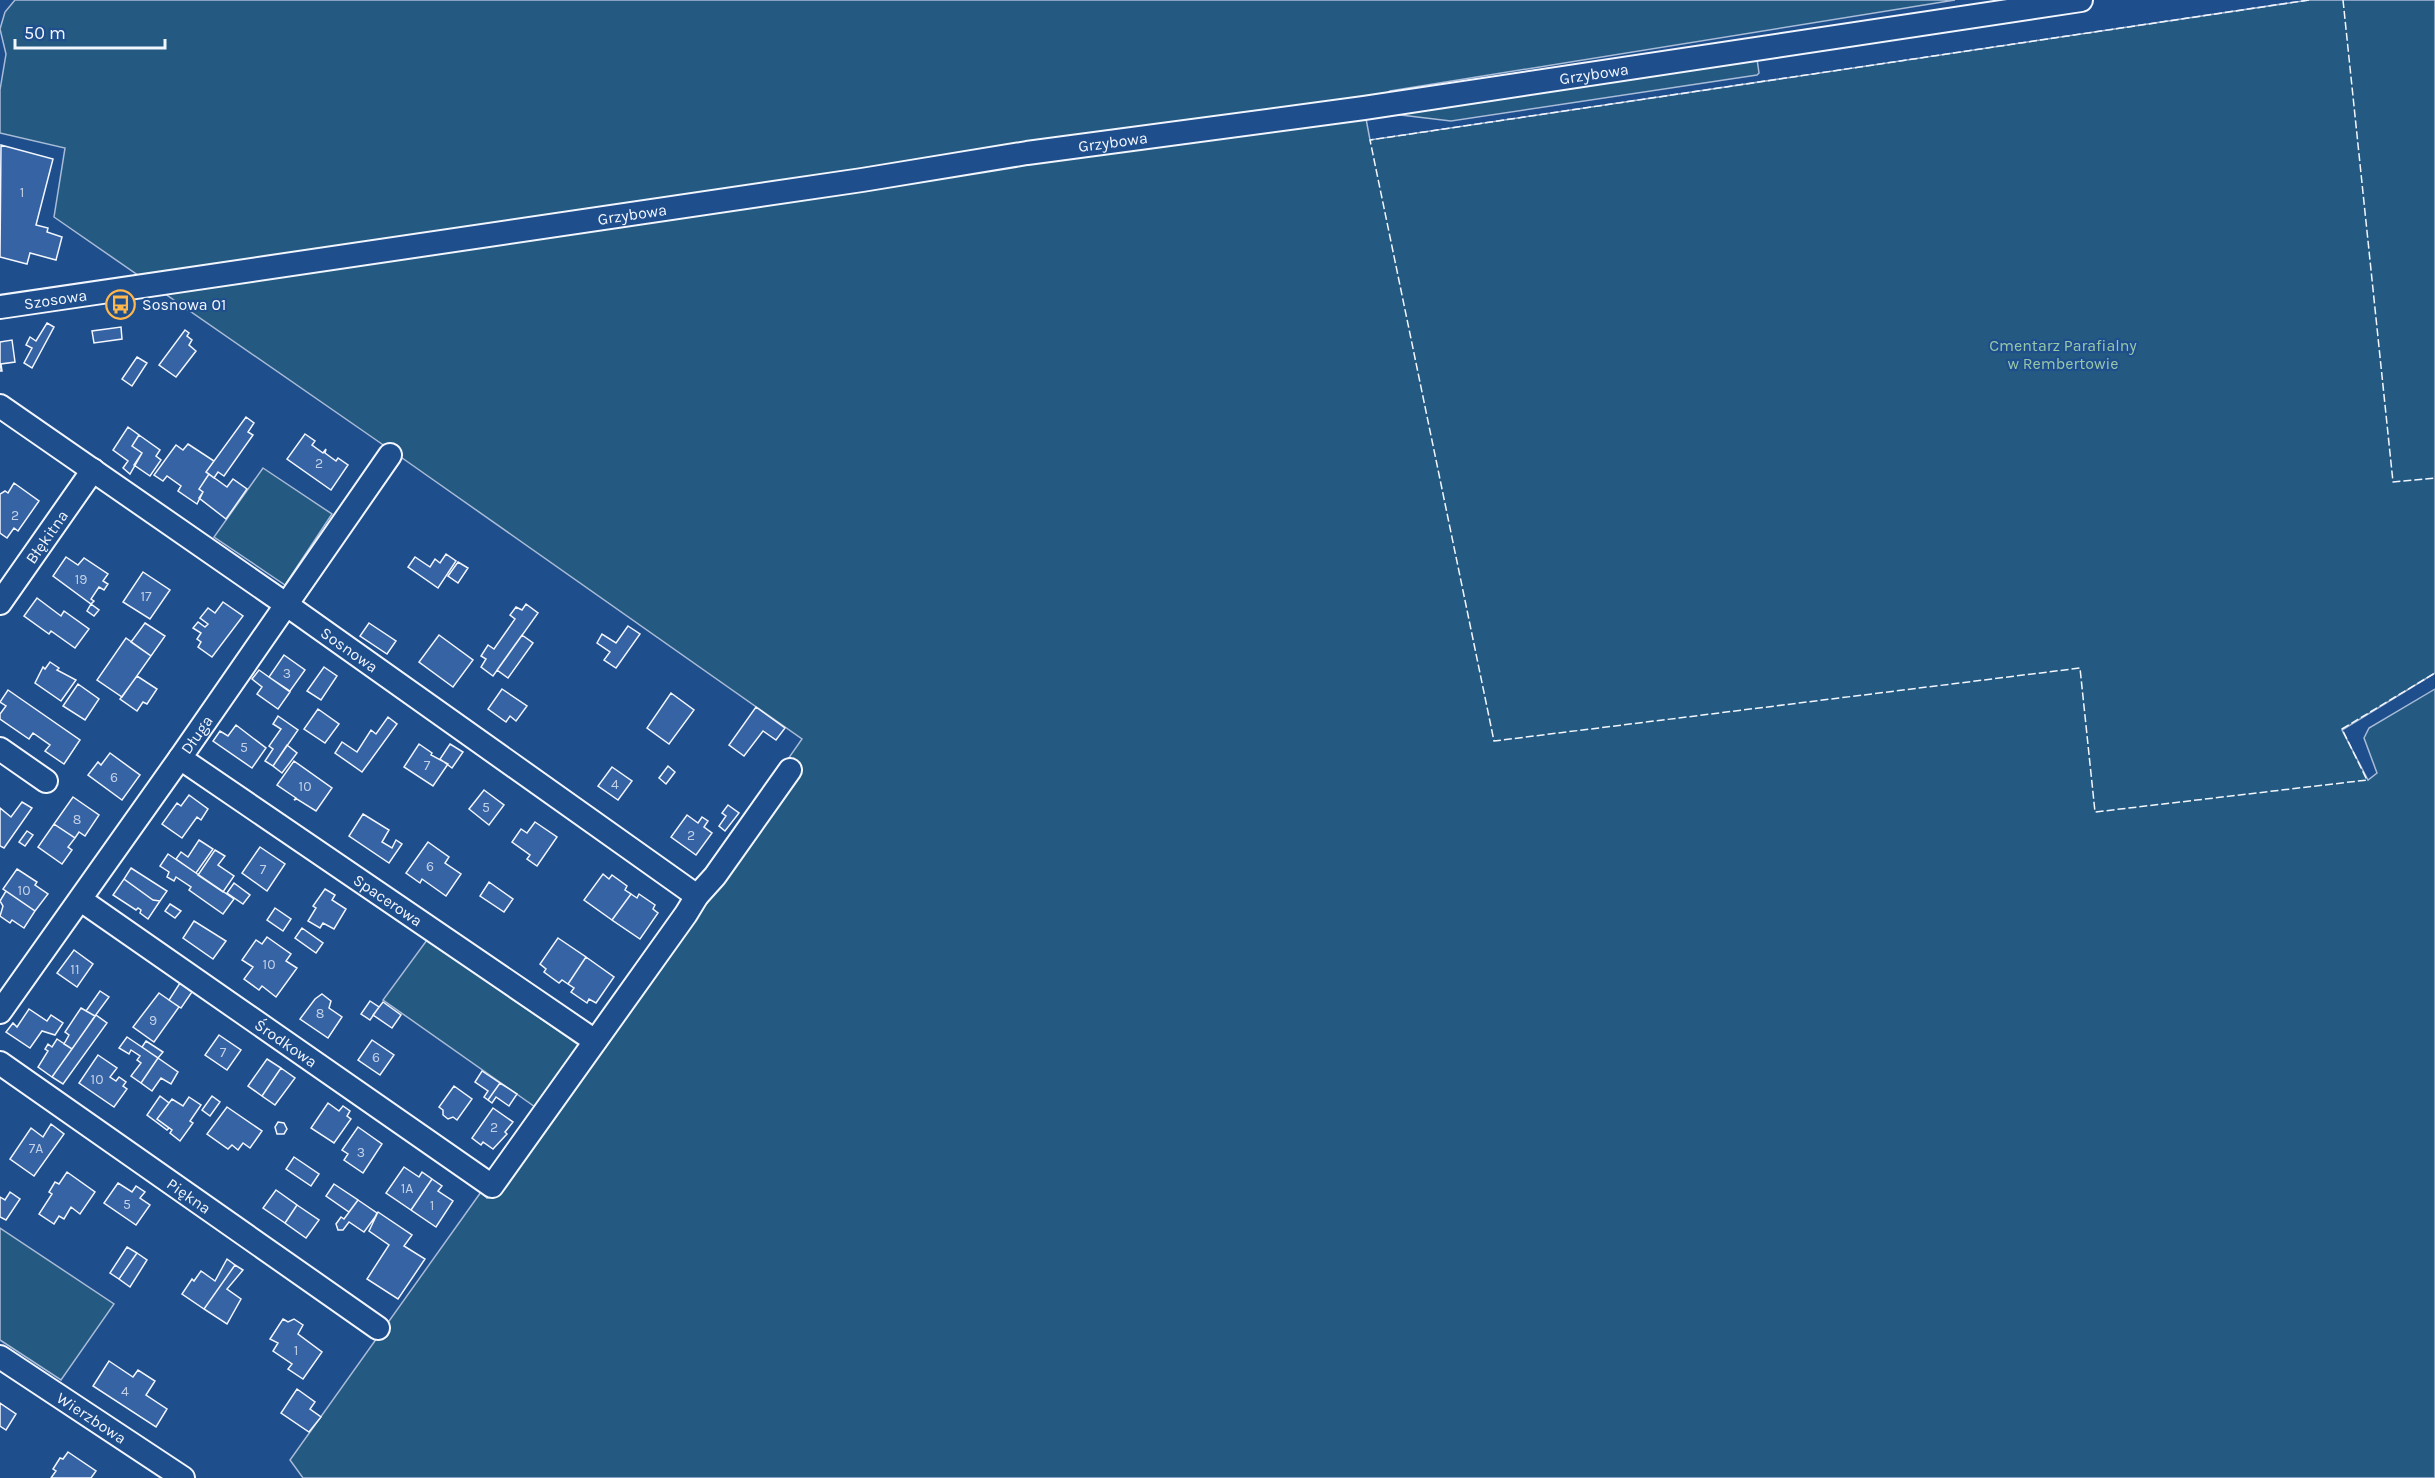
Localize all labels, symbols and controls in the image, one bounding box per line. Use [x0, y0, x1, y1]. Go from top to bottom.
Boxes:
scale bar [15, 12, 165, 50]
text: 50 m [24, 22, 66, 44]
street label: Grzybowa [1558, 59, 1630, 88]
street label: Grzybowa [1077, 128, 1149, 156]
house number: 1 [20, 184, 24, 201]
street label: Grzybowa [596, 200, 668, 229]
street label: Szosowa [23, 285, 88, 313]
bus stop icon: Sosnowa 01 [105, 288, 137, 320]
place label: Sosnowa 01 [142, 295, 226, 314]
park label: Cmentarz Parafialny w Rembertowie [1989, 336, 2137, 373]
house number: 2 [315, 455, 323, 472]
street label: Błękitna [22, 506, 72, 567]
house number: 2 [11, 507, 19, 524]
house number: 19 [75, 571, 87, 588]
house number: 17 [140, 588, 152, 605]
street label: Sosnowa [317, 623, 382, 677]
house number: 3 [283, 665, 291, 682]
street label: Długa [177, 712, 217, 758]
house number: 5 [240, 739, 248, 756]
house number: 7 [424, 757, 431, 774]
house number: 6 [110, 769, 118, 786]
house number: 4 [611, 776, 619, 793]
house number: 10 [299, 778, 311, 795]
house number: 5 [482, 799, 490, 816]
house number: 8 [73, 811, 81, 828]
house number: 2 [687, 827, 695, 844]
house number: 6 [426, 858, 434, 875]
house number: 7 [260, 861, 267, 878]
street label: Spacerowa [350, 870, 426, 931]
house number: 10 [18, 882, 30, 899]
house number: 10 [263, 956, 275, 973]
house number: 11 [70, 961, 80, 978]
house number: 8 [316, 1005, 324, 1022]
house number: 9 [149, 1012, 157, 1029]
street label: Środkowa [251, 1015, 321, 1072]
house number: 7 [220, 1044, 227, 1061]
house number: 6 [372, 1049, 380, 1066]
house number: 10 [91, 1071, 103, 1088]
house number: 2 [490, 1119, 498, 1136]
house number: 7A [29, 1140, 43, 1157]
house number: 3 [357, 1144, 365, 1161]
street label: Piękna [163, 1174, 215, 1218]
house number: 1A [401, 1180, 413, 1197]
house number: 5 [123, 1196, 131, 1213]
house number: 1 [430, 1197, 434, 1214]
house number: 1 [294, 1342, 298, 1359]
house number: 4 [121, 1383, 129, 1400]
street label: Wierzbowa [53, 1388, 130, 1448]

